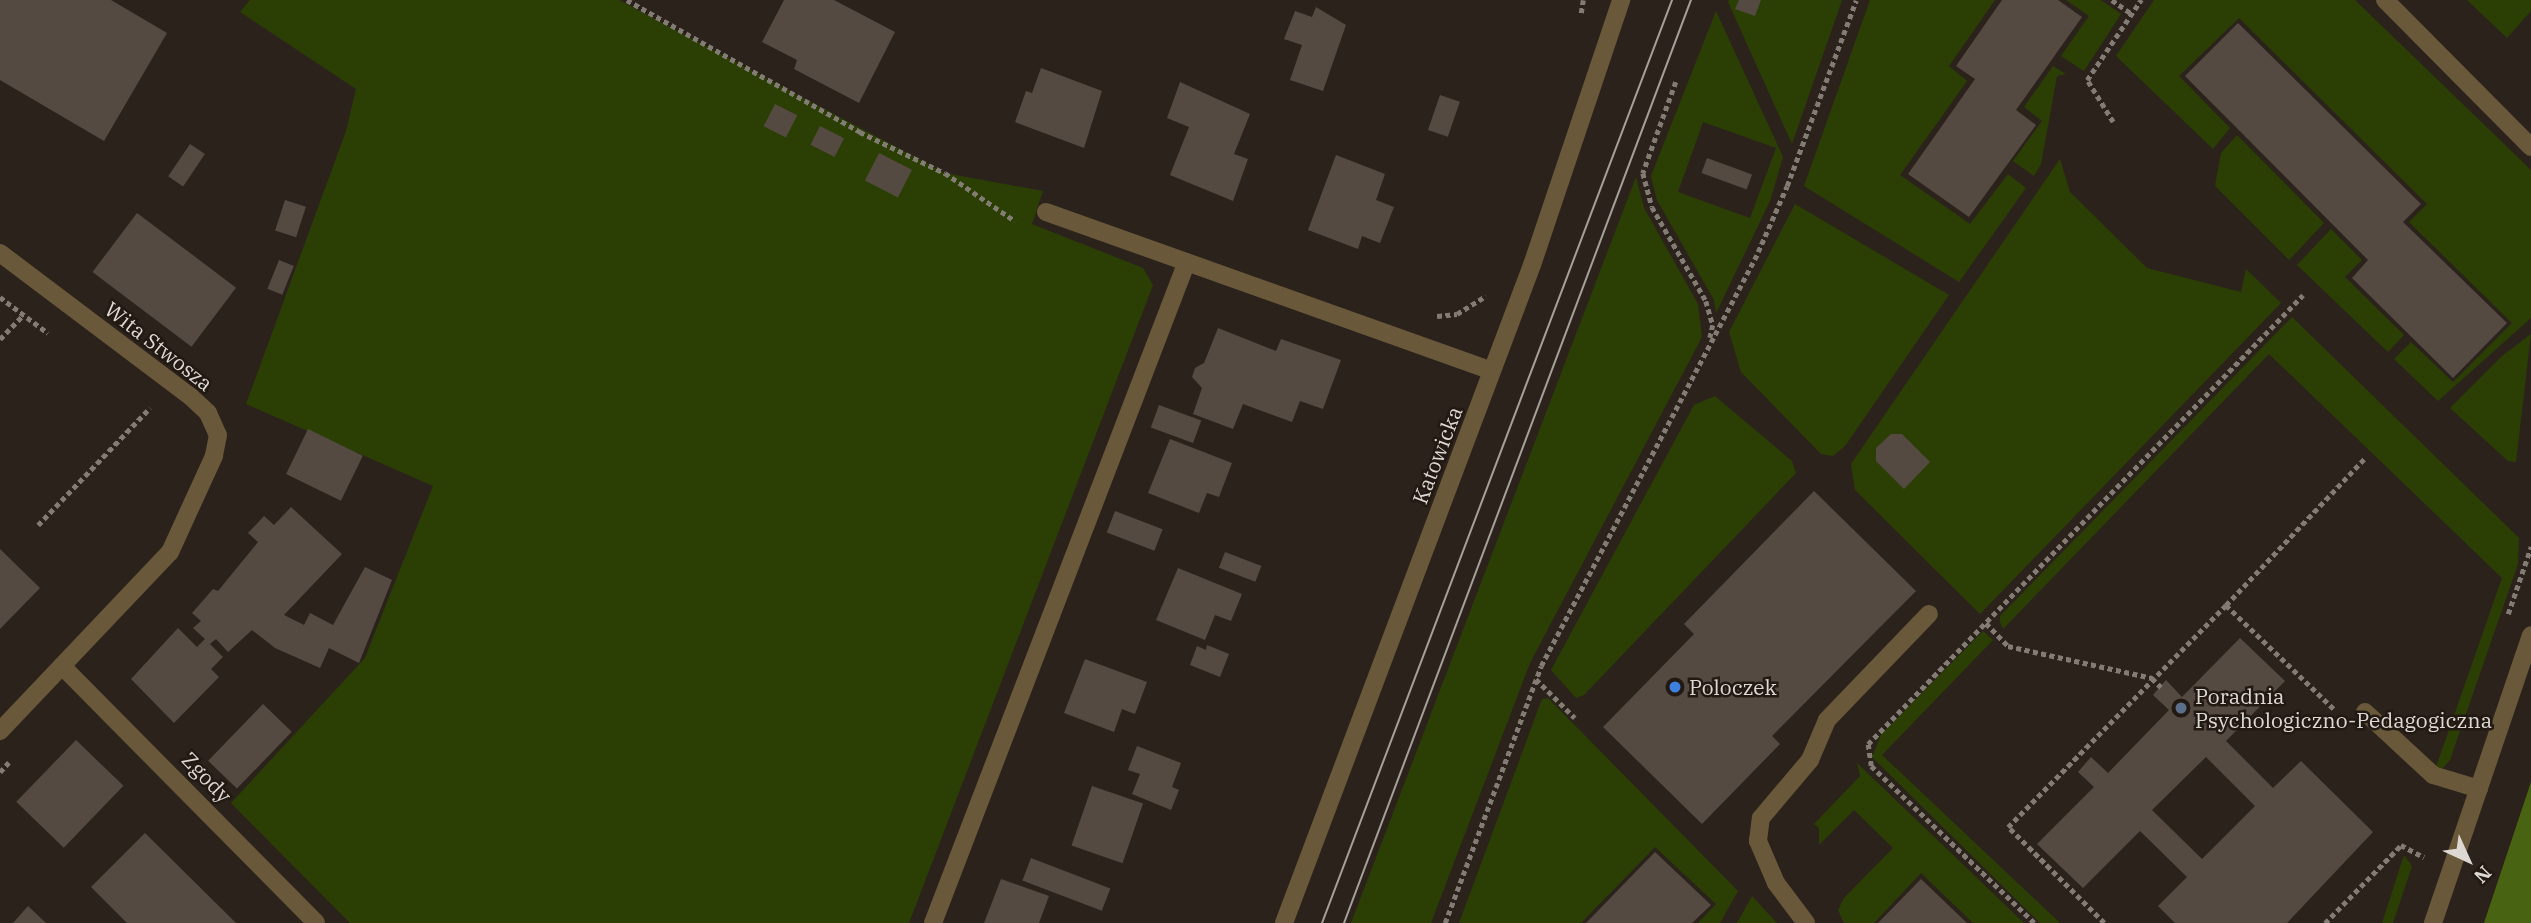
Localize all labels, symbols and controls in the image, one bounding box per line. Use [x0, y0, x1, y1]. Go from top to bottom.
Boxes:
street label: Wita Stwosza [100, 296, 218, 396]
street label: Katowicka [1407, 403, 1467, 507]
place label: Poloczek [1689, 674, 1777, 700]
marker: Poloczek [1667, 679, 1683, 695]
place label: Poradnia Psychologiczno-Pedagogiczna [2195, 683, 2492, 733]
marker: Poradnia Psychologiczno-Pedagogiczna [2173, 700, 2189, 716]
street label: Zgody [177, 746, 237, 808]
north arrow [2433, 825, 2503, 895]
text: N [2469, 861, 2497, 889]

